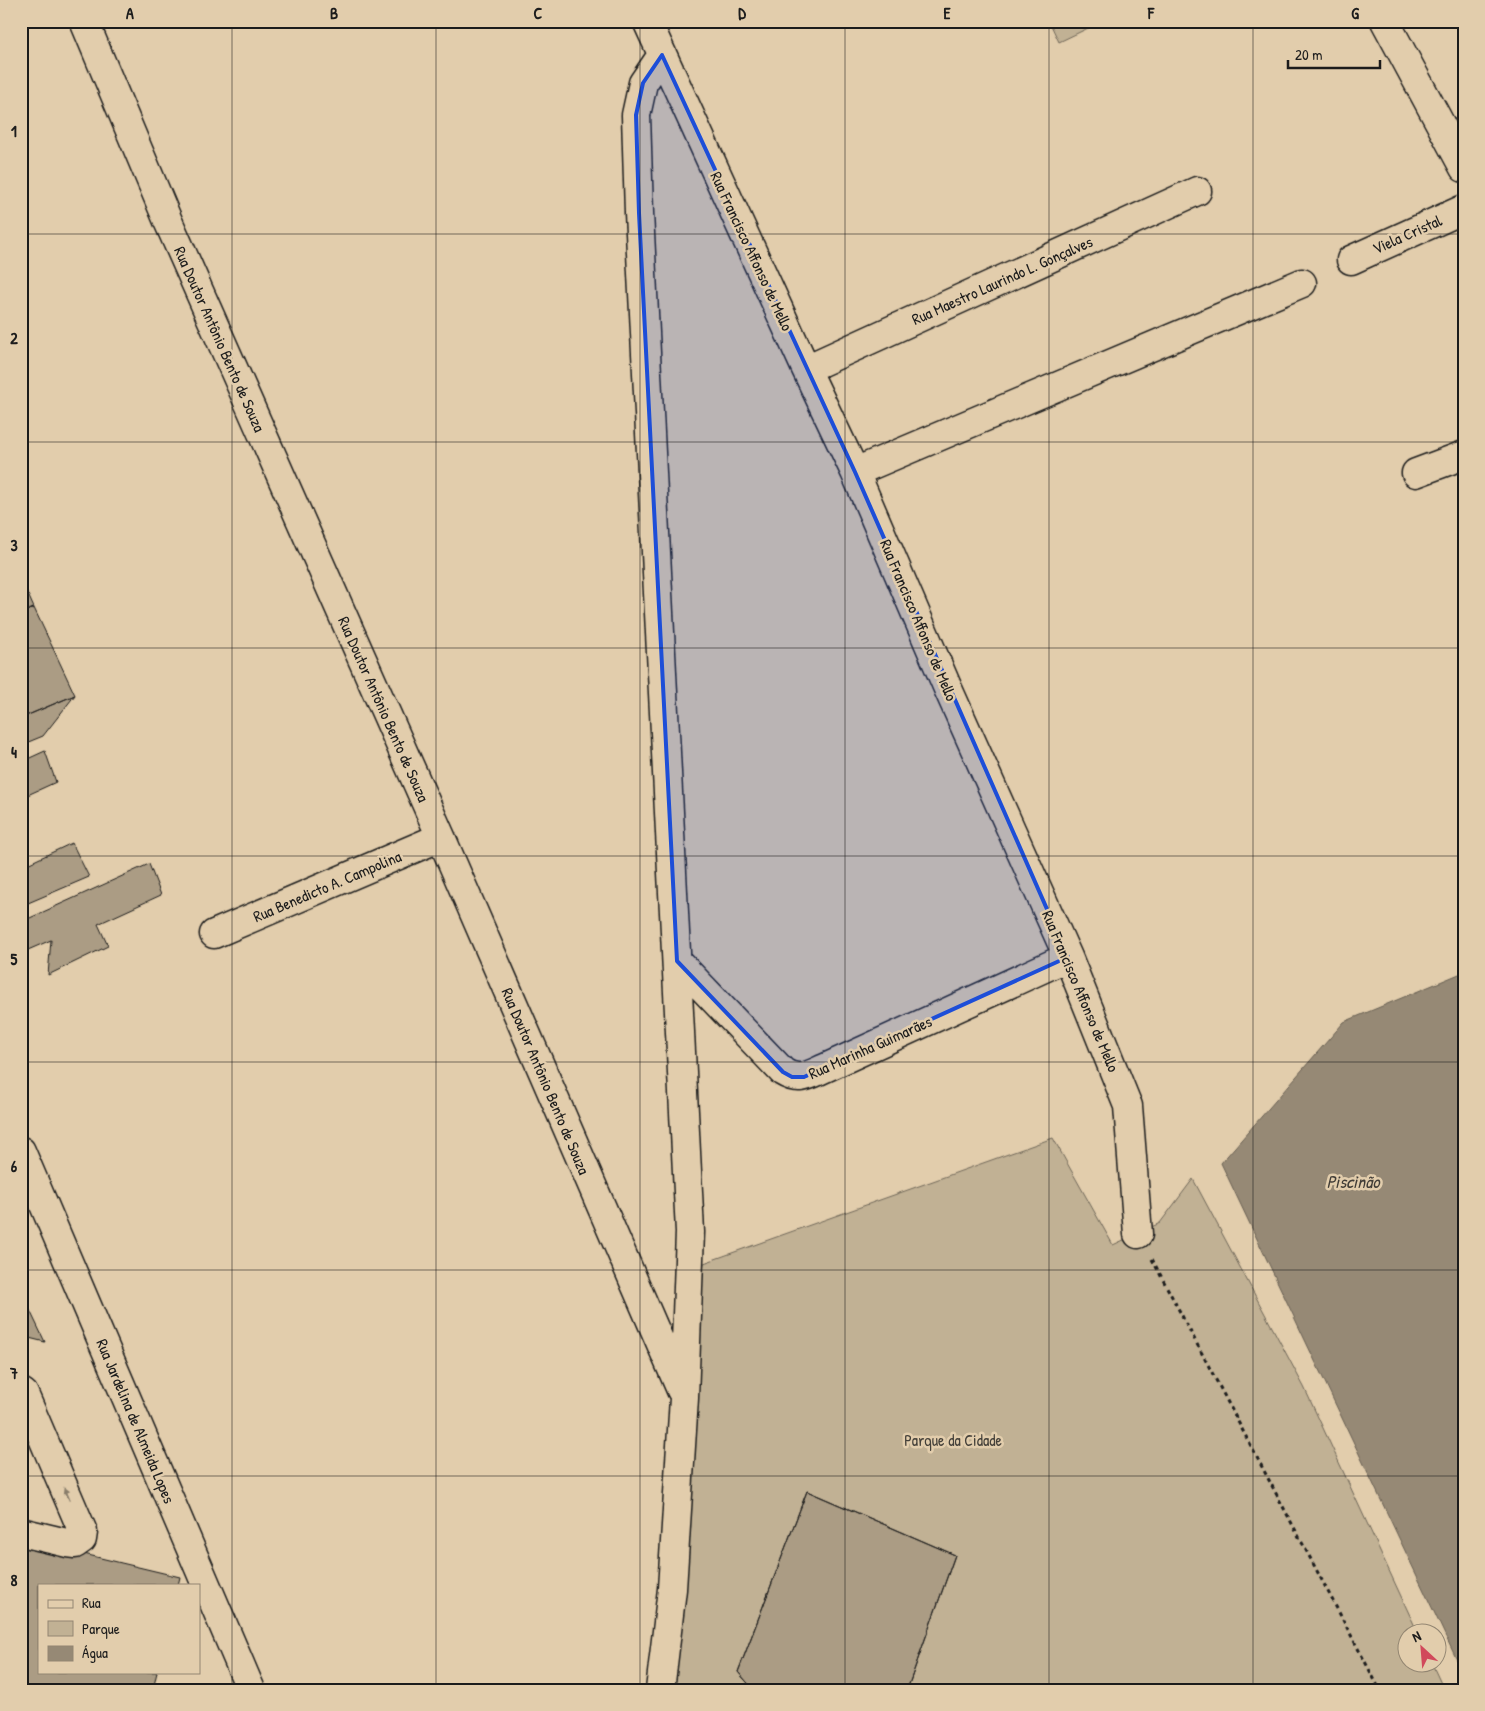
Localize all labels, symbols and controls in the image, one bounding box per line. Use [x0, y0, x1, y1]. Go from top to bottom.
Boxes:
text: A [126, 2, 134, 24]
text: B [330, 2, 338, 24]
text: C [534, 2, 543, 24]
text: D [738, 2, 746, 24]
text: E [943, 2, 951, 24]
text: F [1147, 2, 1155, 24]
text: G [1351, 2, 1359, 24]
scale bar [1288, 38, 1380, 70]
text: 20 m [1295, 44, 1322, 65]
text: 1 [11, 120, 17, 142]
street label: Rua Francisco Affonso de Mello [705, 168, 799, 335]
street label: Viela Cristal [1369, 209, 1446, 259]
street label: Rua Maestro Laurindo L. Gonçalves [908, 230, 1096, 330]
street label: Rua Doutor Antônio Bento de Souza [169, 243, 271, 435]
text: 2 [10, 327, 18, 349]
text: 3 [10, 534, 18, 556]
street label: Rua Francisco Affonso de Mello [875, 536, 963, 705]
street label: Rua Doutor Antônio Bento de Souza [333, 613, 435, 805]
text: 4 [11, 741, 17, 763]
street label: Rua Benedicto A. Campolina [250, 845, 404, 927]
street label: Rua Francisco Affonso de Mello [1037, 907, 1125, 1076]
text: 5 [11, 948, 18, 970]
street label: Rua Doutor Antônio Bento de Souza [497, 984, 595, 1178]
street label: Rua Marinha Guimarães [805, 1010, 935, 1084]
text: 6 [11, 1155, 18, 1177]
water label: Piscinão [1326, 1169, 1381, 1194]
street label: Rua Jardelina de Almeida Lopes [91, 1335, 181, 1507]
text: 7 [9, 1362, 18, 1384]
park label: Parque da Cidade [904, 1429, 1002, 1451]
one-way arrow [62, 1487, 70, 1501]
text: 8 [11, 1569, 18, 1591]
legend [38, 1584, 200, 1674]
text: Rua [82, 1592, 101, 1613]
text: Parque [82, 1618, 120, 1639]
north arrow [1398, 1624, 1448, 1674]
text: N [1409, 1625, 1424, 1646]
text: Água [82, 1642, 108, 1663]

